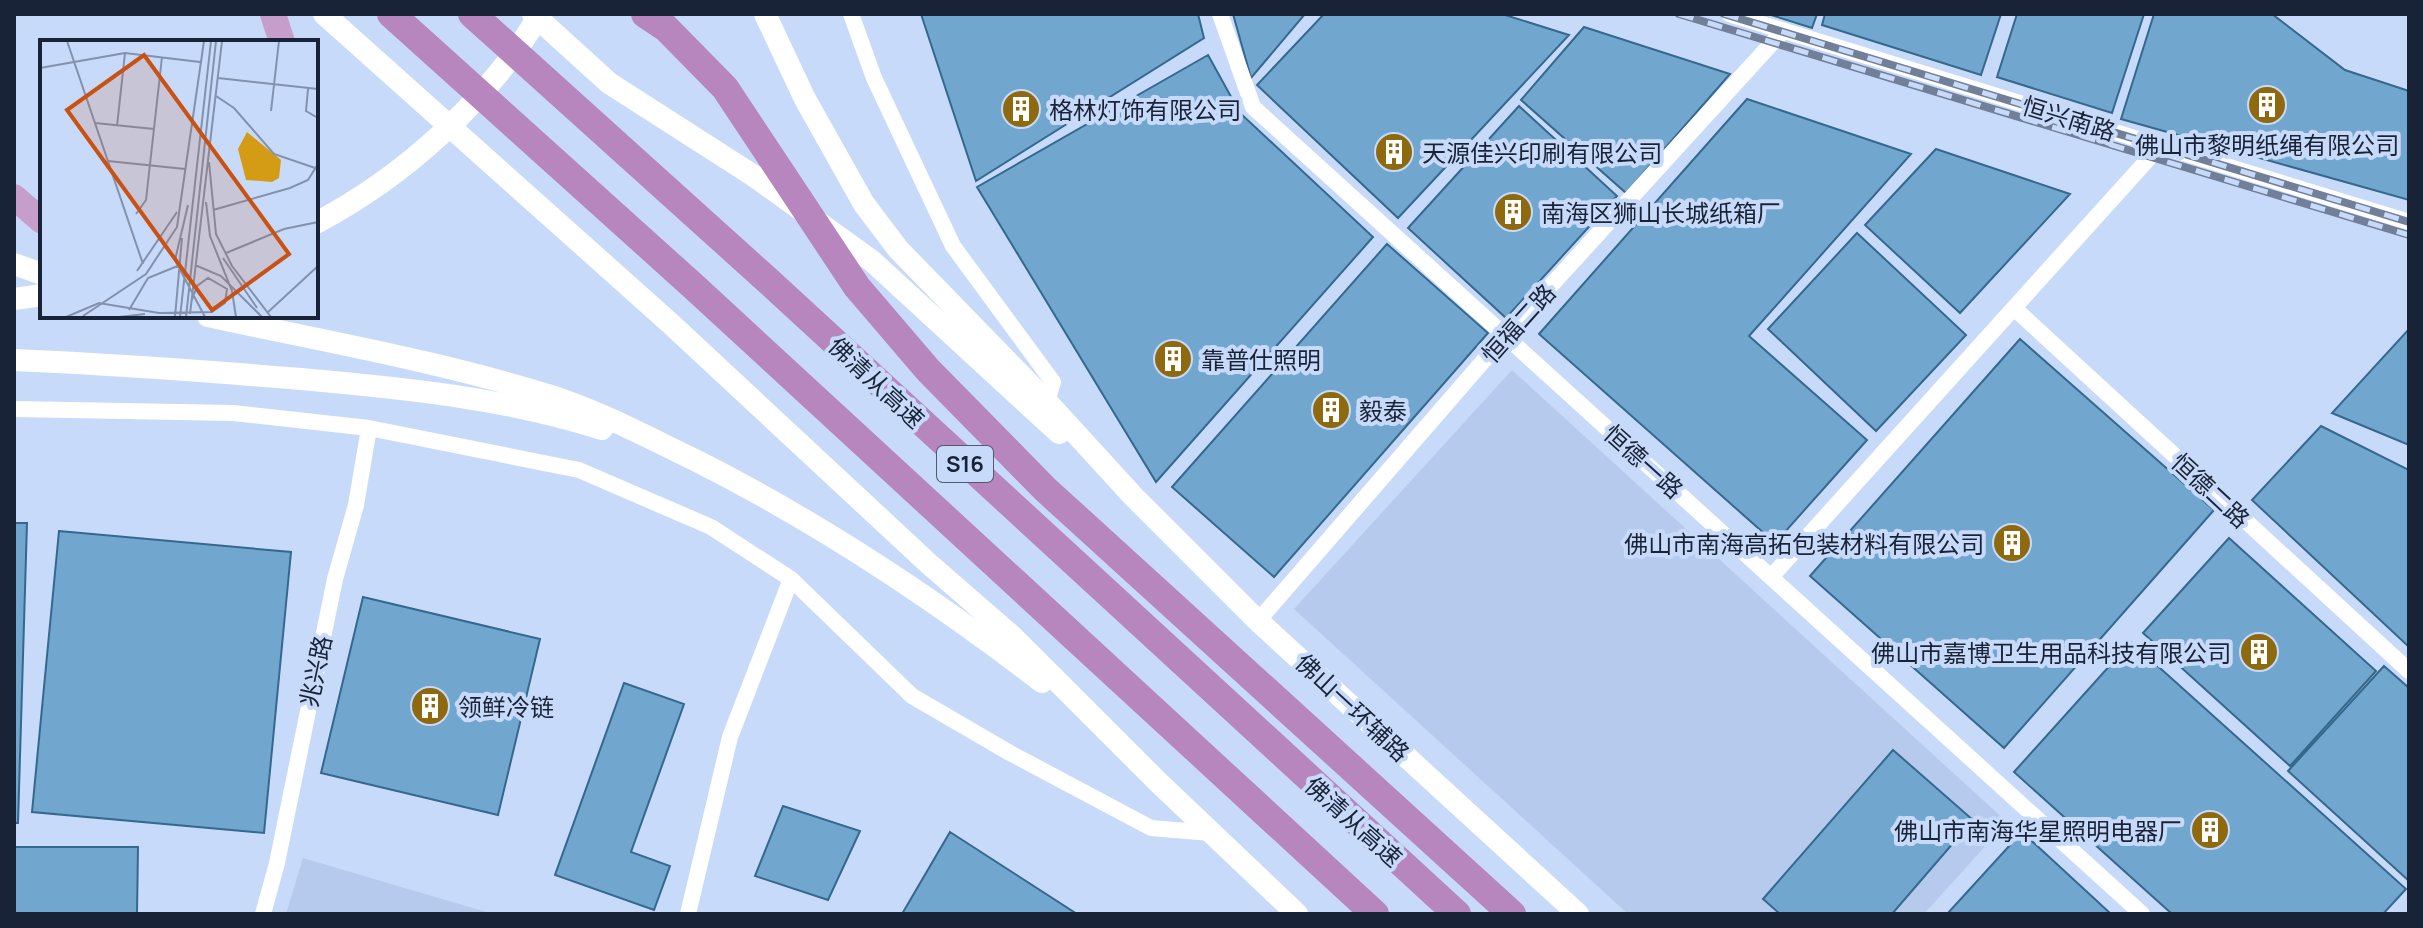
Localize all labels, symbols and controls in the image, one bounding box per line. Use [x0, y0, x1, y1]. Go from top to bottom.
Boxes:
inset map [40, 40, 318, 318]
building icon: 佛山市黎明纸绳有限公司 [2246, 84, 2288, 126]
building icon: 格林灯饰有限公司 [1000, 88, 1042, 130]
street label: 恒兴南路 [2018, 88, 2120, 148]
place label: 格林灯饰有限公司 [1049, 93, 1241, 126]
place label: 佛山市黎明纸绳有限公司 [2135, 128, 2399, 161]
building icon: 天源佳兴印刷有限公司 [1373, 131, 1415, 173]
place label: 天源佳兴印刷有限公司 [1422, 136, 1662, 169]
building icon: 南海区狮山长城纸箱厂 [1492, 191, 1534, 233]
place label: 南海区狮山长城纸箱厂 [1541, 196, 1781, 229]
street label: 恒福二路 [1474, 276, 1562, 370]
street label: 佛清从高速 [822, 329, 932, 435]
building icon: 靠普仕照明 [1152, 338, 1194, 380]
place label: 靠普仕照明 [1201, 343, 1321, 376]
building icon: 毅泰 [1310, 389, 1352, 431]
place label: 毅泰 [1359, 394, 1407, 427]
street label: 恒德一路 [1597, 417, 1691, 505]
street label: 恒德二路 [2165, 445, 2257, 535]
road number: S16 [937, 446, 993, 482]
building icon: 佛山市南海高拓包装材料有限公司 [1991, 522, 2033, 564]
place label: 佛山市南海高拓包装材料有限公司 [1624, 527, 1984, 560]
building icon: 佛山市嘉博卫生用品科技有限公司 [2238, 631, 2280, 673]
street label: 兆兴路 [291, 632, 339, 710]
place label: 佛山市嘉博卫生用品科技有限公司 [1871, 636, 2231, 669]
street label: 佛山一环辅路 [1289, 646, 1417, 768]
building icon: 领鲜冷链 [409, 685, 451, 727]
place label: 领鲜冷链 [458, 690, 554, 723]
street label: 佛清从高速 [1298, 769, 1410, 873]
building icon: 佛山市南海华星照明电器厂 [2189, 809, 2231, 851]
place label: 佛山市南海华星照明电器厂 [1894, 814, 2182, 847]

